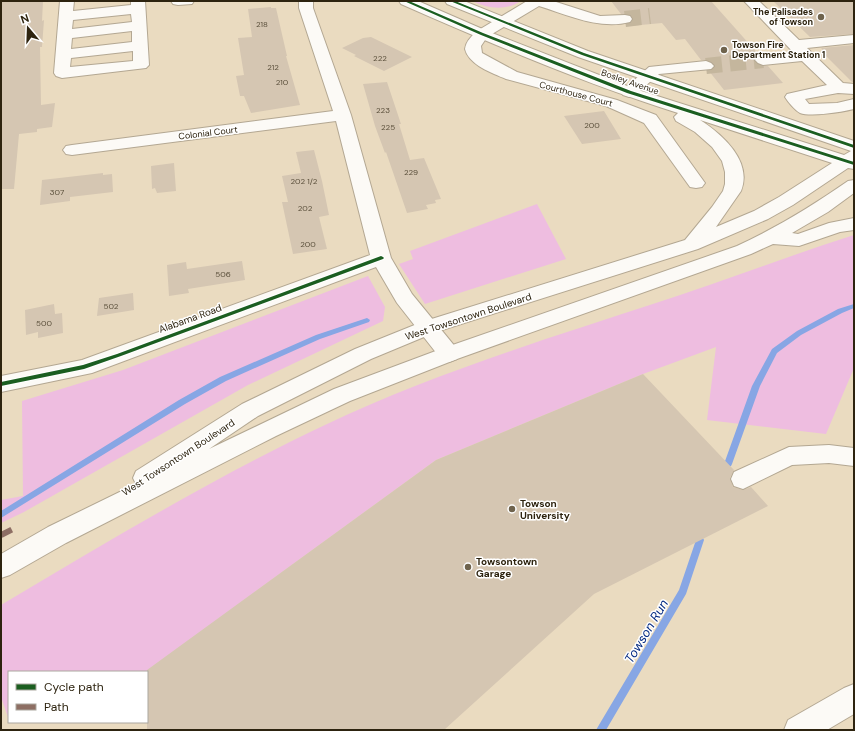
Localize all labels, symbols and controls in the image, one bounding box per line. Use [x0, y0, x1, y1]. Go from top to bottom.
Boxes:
place label: The Palisades of Towson [753, 6, 813, 28]
north arrow [8, 8, 48, 48]
text: N [19, 11, 31, 26]
marker: The Palisades of Towson [816, 12, 826, 22]
house number: 218 [256, 19, 268, 29]
place label: Towson Fire Department Station 1 [732, 39, 825, 61]
marker: Towson Fire Department Station 1 [719, 45, 729, 55]
house number: 222 [373, 53, 387, 63]
house number: 212 [267, 62, 279, 72]
street label: Bosley Avenue [600, 67, 660, 97]
house number: 210 [276, 77, 289, 87]
street label: Courthouse Court [538, 78, 614, 110]
house number: 223 [376, 105, 390, 115]
house number: 200 [584, 120, 600, 130]
house number: 225 [381, 122, 395, 132]
street label: Colonial Court [178, 123, 239, 143]
house number: 229 [404, 167, 418, 177]
house number: 202 1/2 [291, 176, 318, 186]
house number: 307 [50, 187, 64, 197]
house number: 202 [298, 203, 313, 213]
house number: 200 [300, 239, 316, 249]
house number: 506 [215, 269, 231, 279]
street label: West Towsontown Boulevard [403, 290, 533, 343]
house number: 502 [104, 301, 119, 311]
street label: Alabama Road [157, 301, 224, 336]
house number: 500 [36, 318, 52, 328]
street label: West Towsontown Boulevard [119, 416, 237, 499]
place label: Towson University [520, 497, 570, 522]
marker: Towson University [507, 504, 517, 514]
place label: Towsontown Garage [476, 555, 537, 580]
marker: Towsontown Garage [463, 562, 473, 572]
water label: Towson Run [621, 596, 672, 666]
legend [8, 671, 148, 723]
text: Cycle path [44, 679, 104, 695]
text: Path [44, 699, 69, 715]

